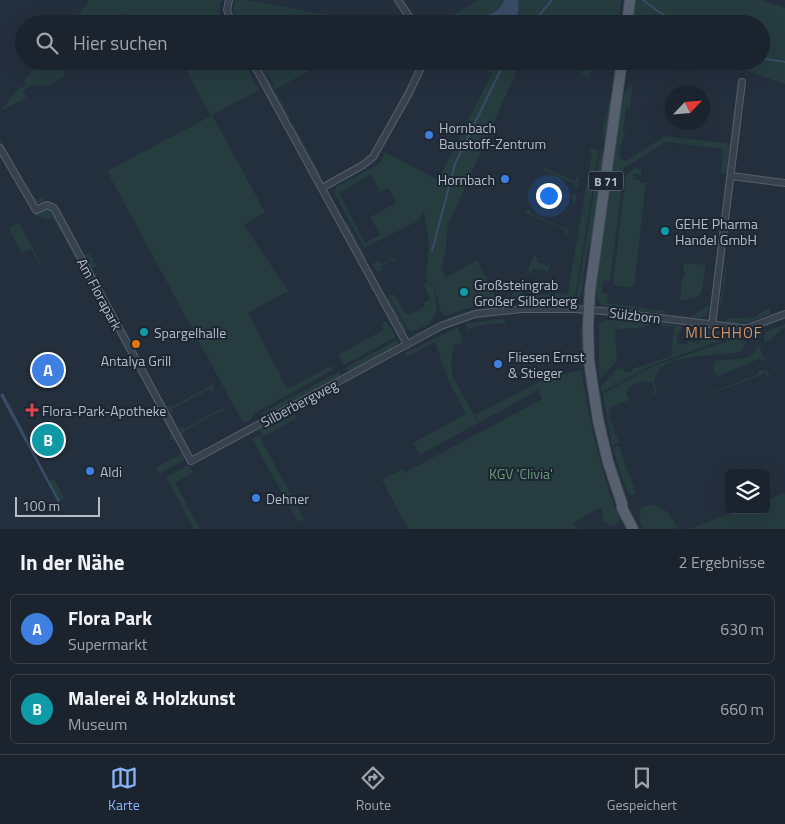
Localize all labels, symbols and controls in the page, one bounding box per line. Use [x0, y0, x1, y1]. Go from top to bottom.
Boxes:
search box [15, 15, 770, 70]
text: Hier suchen [73, 28, 168, 57]
icon: search [33, 29, 61, 57]
north arrow [665, 85, 710, 130]
place label: Hornbach Baustoff-Zentrum [439, 117, 546, 154]
marker: Hornbach Baustoff-Zentrum [423, 129, 435, 141]
place label: Hornbach [438, 169, 495, 190]
road number: B 71 [588, 172, 624, 190]
marker: Hornbach [499, 173, 511, 185]
your location [536, 183, 562, 209]
place label: GEHE Pharma Handel GmbH [675, 213, 758, 250]
marker: GEHE Pharma Handel GmbH [659, 225, 671, 237]
street label: Am Florapark [72, 254, 128, 334]
place label: Großsteingrab Großer Silberberg [474, 274, 577, 311]
marker: Großsteingrab Großer Silberberg [458, 286, 470, 298]
street label: Sülzborn [608, 301, 662, 329]
district label: MILCHHOF [685, 321, 763, 344]
place label: Spargelhalle [154, 322, 226, 343]
marker: Spargelhalle [138, 326, 150, 338]
marker: Antalya Grill [130, 338, 142, 350]
place label: Fliesen Ernst & Stieger [508, 346, 585, 383]
place label: Antalya Grill [101, 350, 171, 371]
pin: A [32, 351, 64, 389]
marker: Fliesen Ernst & Stieger [492, 358, 504, 370]
street label: Silberbergweg [257, 374, 341, 432]
place label: Flora-Park-Apotheke [42, 400, 166, 421]
marker: Flora-Park-Apotheke [26, 404, 38, 416]
pin: B [32, 421, 64, 459]
place label: Aldi [100, 461, 122, 482]
park label: KGV 'Clivia' [489, 463, 553, 484]
marker: Aldi [84, 465, 96, 477]
map controls [725, 469, 770, 514]
button: layers [725, 469, 770, 514]
place label: Dehner [266, 488, 309, 509]
marker: Dehner [250, 492, 262, 504]
scale bar [15, 494, 100, 517]
text: 100 m [22, 495, 60, 516]
text: In der Nähe [20, 546, 125, 578]
text: 2 Ergebnisse [678, 550, 765, 574]
text: Flora Park [68, 603, 152, 632]
text: A [32, 617, 42, 641]
text: 630 m [720, 617, 764, 641]
text: Supermarkt [68, 632, 147, 656]
text: Malerei & Holzkunst [68, 683, 235, 712]
text: B [32, 697, 42, 721]
text: 660 m [720, 697, 764, 721]
text: Museum [68, 712, 127, 736]
tab: Karte [108, 764, 140, 815]
tab: Route [356, 764, 391, 815]
tab: Gespeichert [607, 764, 677, 815]

